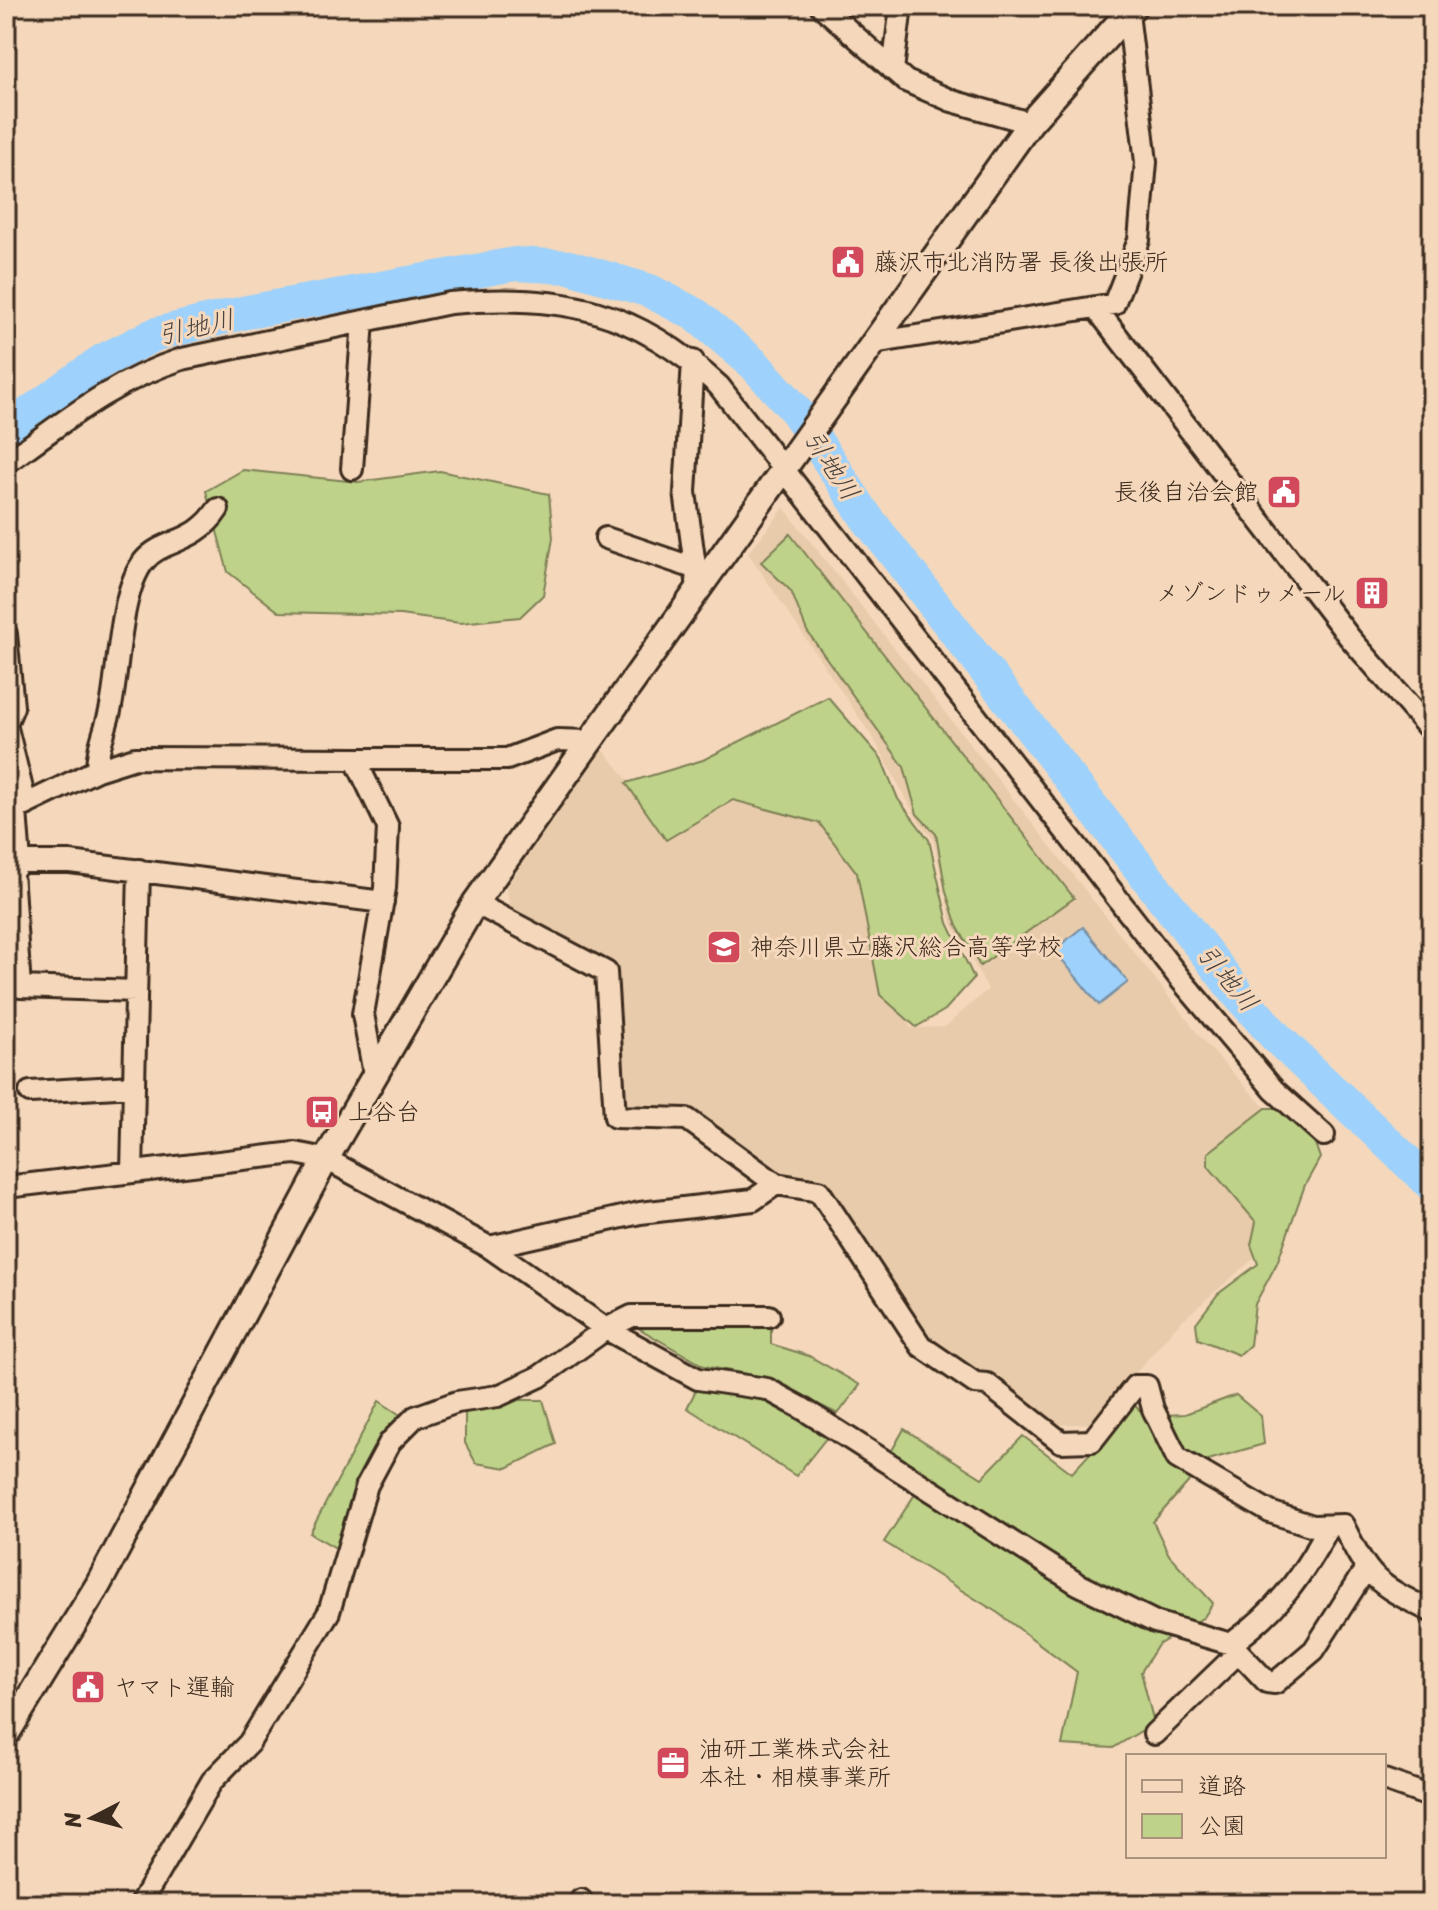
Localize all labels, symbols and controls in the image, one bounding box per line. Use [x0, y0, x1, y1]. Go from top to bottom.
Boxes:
place label: 藤沢市北消防署 長後出張所 [874, 241, 1168, 283]
public building icon: 藤沢市北消防署 長後出張所 [829, 243, 867, 281]
water label: 引地川 [153, 296, 239, 358]
water label: 引地川 [791, 420, 873, 510]
place label: 長後自治会館 [1114, 471, 1258, 513]
public building icon: 長後自治会館 [1265, 473, 1303, 511]
place label: メゾンドゥメール [1155, 572, 1346, 614]
building icon: メゾンドゥメール [1353, 574, 1391, 612]
place label: 神奈川県立藤沢総合高等学校 [750, 926, 1062, 968]
school or university icon: 神奈川県立藤沢総合高等学校 [705, 928, 743, 966]
water label: 引地川 [1185, 933, 1271, 1023]
place label: 上谷台 [348, 1091, 420, 1133]
bus stop icon: 上谷台 [303, 1093, 341, 1131]
place label: ヤマト運輸 [114, 1666, 234, 1708]
public building icon: ヤマト運輸 [69, 1668, 107, 1706]
place label: 油研工業株式会社 本社・相模事業所 [699, 1728, 891, 1798]
office icon: 油研工業株式会社 本社・相模事業所 [654, 1744, 692, 1782]
legend [1126, 1754, 1386, 1858]
text: 道路 [1198, 1765, 1246, 1807]
north arrow [52, 1778, 132, 1858]
text: 公園 [1198, 1805, 1246, 1847]
text: N [52, 1810, 93, 1831]

